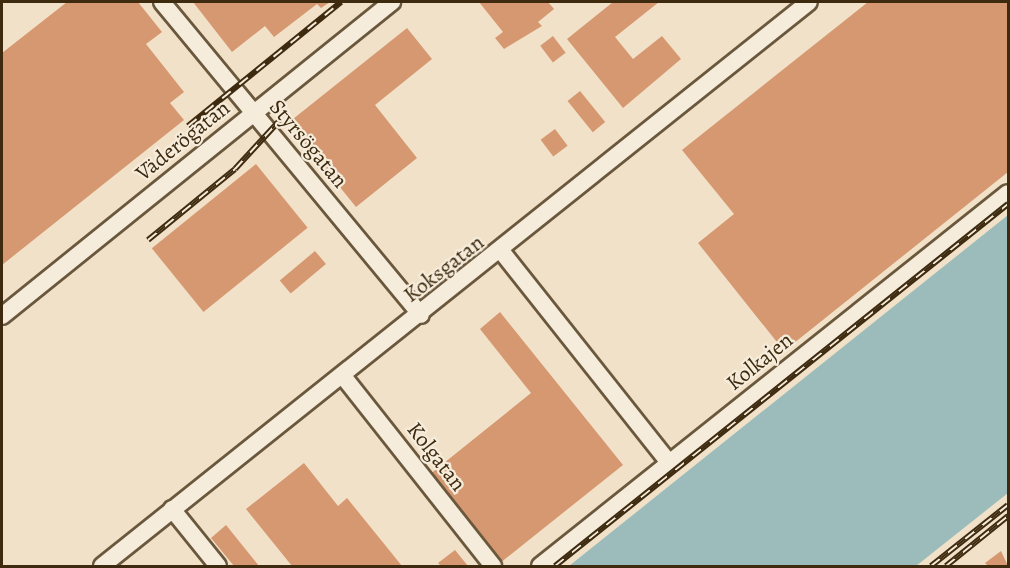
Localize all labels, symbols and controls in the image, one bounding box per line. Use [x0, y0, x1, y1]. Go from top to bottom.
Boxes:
street label: Styrsögatan [263, 94, 353, 194]
street label: Väderögatan [131, 95, 235, 187]
street label: Koksgatan [399, 230, 489, 308]
street label: Kolkajen [722, 327, 798, 397]
street label: Kolgatan [401, 417, 471, 497]

